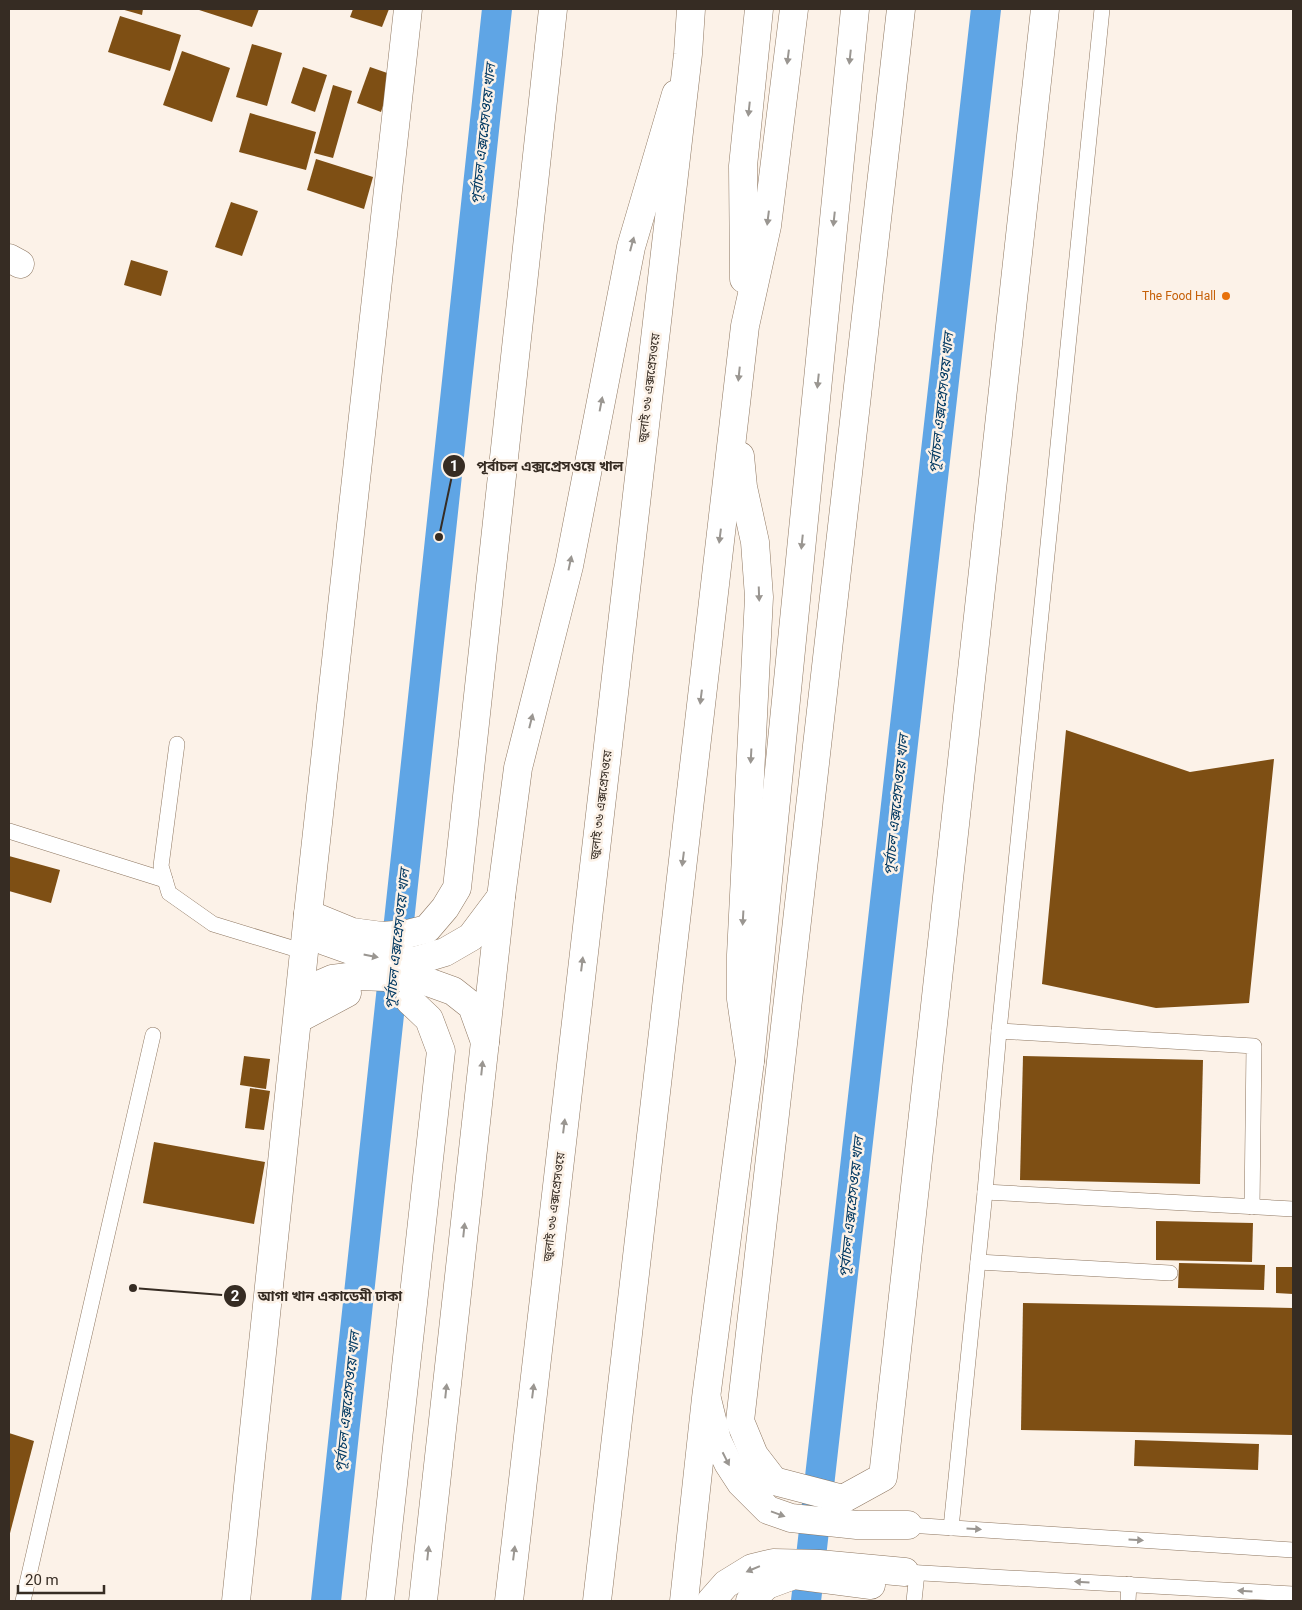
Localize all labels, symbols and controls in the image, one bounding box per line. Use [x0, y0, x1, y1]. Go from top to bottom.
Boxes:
one-way arrow [784, 49, 792, 65]
one-way arrow [846, 50, 854, 66]
water label: পূর্বাচল এক্সপ্রেসওয়ে খাল [468, 60, 500, 205]
one-way arrow [745, 102, 753, 118]
one-way arrow [764, 211, 772, 227]
one-way arrow [830, 211, 838, 227]
one-way arrow [628, 237, 636, 252]
place label: The Food Hall [1142, 289, 1216, 303]
marker: The Food Hall [1220, 290, 1232, 302]
water label: পূর্বাচল এক্সপ্রেসওয়ে খাল [926, 329, 958, 474]
street label: জুলাই ৩৬ এক্সপ্রেসওয়ে [634, 332, 663, 444]
one-way arrow [735, 367, 743, 383]
one-way arrow [814, 373, 822, 389]
one-way arrow [597, 396, 605, 411]
callout: পূর্বাচল এক্সপ্রেসওয়ে খাল [441, 451, 633, 480]
text: 1 [450, 457, 458, 475]
text: পূর্বাচল এক্সপ্রেসওয়ে খাল [477, 457, 624, 475]
one-way arrow [716, 528, 724, 544]
one-way arrow [797, 535, 805, 551]
one-way arrow [566, 556, 574, 571]
one-way arrow [755, 586, 763, 602]
one-way arrow [697, 689, 705, 705]
one-way arrow [527, 713, 535, 728]
water label: পূর্বাচল এক্সপ্রেসওয়ে খাল [881, 731, 913, 876]
one-way arrow [747, 748, 755, 764]
street label: জুলাই ৩৬ এক্সপ্রেসওয়ে [586, 749, 615, 861]
one-way arrow [679, 851, 687, 867]
water label: পূর্বাচল এক্সপ্রেসওয়ে খাল [382, 865, 414, 1010]
one-way arrow [738, 911, 746, 927]
one-way arrow [364, 952, 379, 960]
one-way arrow [578, 956, 586, 972]
one-way arrow [478, 1060, 486, 1076]
one-way arrow [560, 1117, 568, 1133]
water label: পূর্বাচল এক্সপ্রেসওয়ে খাল [836, 1133, 868, 1278]
street label: জুলাই ৩৬ এক্সপ্রেসওয়ে [539, 1151, 568, 1263]
one-way arrow [460, 1221, 468, 1237]
callout: আগা খান একাডেমী ঢাকা [223, 1282, 412, 1311]
text: 2 [231, 1287, 240, 1305]
text: আগা খান একাডেমী ঢাকা [257, 1288, 403, 1304]
water label: পূর্বাচল এক্সপ্রেসওয়ে খাল [332, 1328, 364, 1473]
one-way arrow [442, 1383, 450, 1399]
one-way arrow [529, 1383, 537, 1399]
one-way arrow [722, 1451, 730, 1466]
one-way arrow [771, 1511, 786, 1518]
one-way arrow [967, 1526, 983, 1534]
one-way arrow [1129, 1536, 1145, 1544]
one-way arrow [424, 1544, 432, 1560]
one-way arrow [510, 1545, 518, 1561]
scale bar [18, 1562, 104, 1594]
one-way arrow [745, 1565, 760, 1573]
text: 20 m [25, 1571, 59, 1589]
one-way arrow [1074, 1577, 1090, 1585]
one-way arrow [1236, 1586, 1252, 1594]

